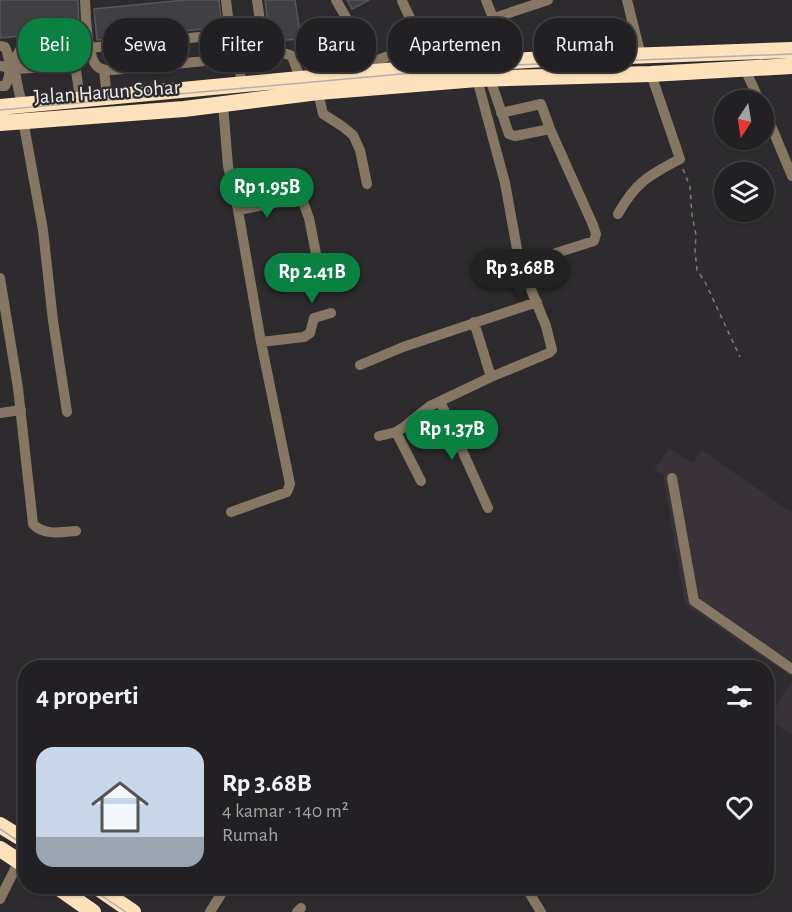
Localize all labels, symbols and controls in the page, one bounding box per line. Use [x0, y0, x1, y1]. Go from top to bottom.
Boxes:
chip: Beli [18, 18, 91, 72]
chip: Sewa [103, 18, 188, 72]
chip: Filter [200, 18, 284, 72]
chip: Baru [296, 18, 376, 72]
chip: Apartemen [388, 18, 522, 72]
chip: Rumah [534, 18, 636, 72]
street label: Jalan Harun Sohar [33, 76, 181, 108]
north arrow [714, 90, 774, 150]
map controls [714, 90, 774, 222]
button: layers [714, 162, 774, 222]
pin: Rp 1.95B [205, 168, 329, 219]
text: Rp 1.95B [234, 177, 300, 197]
pin: Rp 3.68B [458, 249, 582, 300]
pin: Rp 2.41B [250, 253, 374, 304]
text: Rp 3.68B [485, 258, 555, 278]
text: Rp 2.41B [278, 262, 346, 282]
pin: Rp 1.37B [390, 410, 514, 461]
text: Rp 1.37B [419, 419, 485, 439]
icon: filters [723, 680, 756, 713]
text: 4 properti [36, 683, 139, 709]
text: Rp 3.68B [222, 770, 312, 796]
icon: home [84, 771, 156, 843]
icon: heart [723, 791, 756, 824]
text: 4 kamar · 140 m² [222, 801, 349, 821]
text: Rumah [222, 825, 278, 845]

